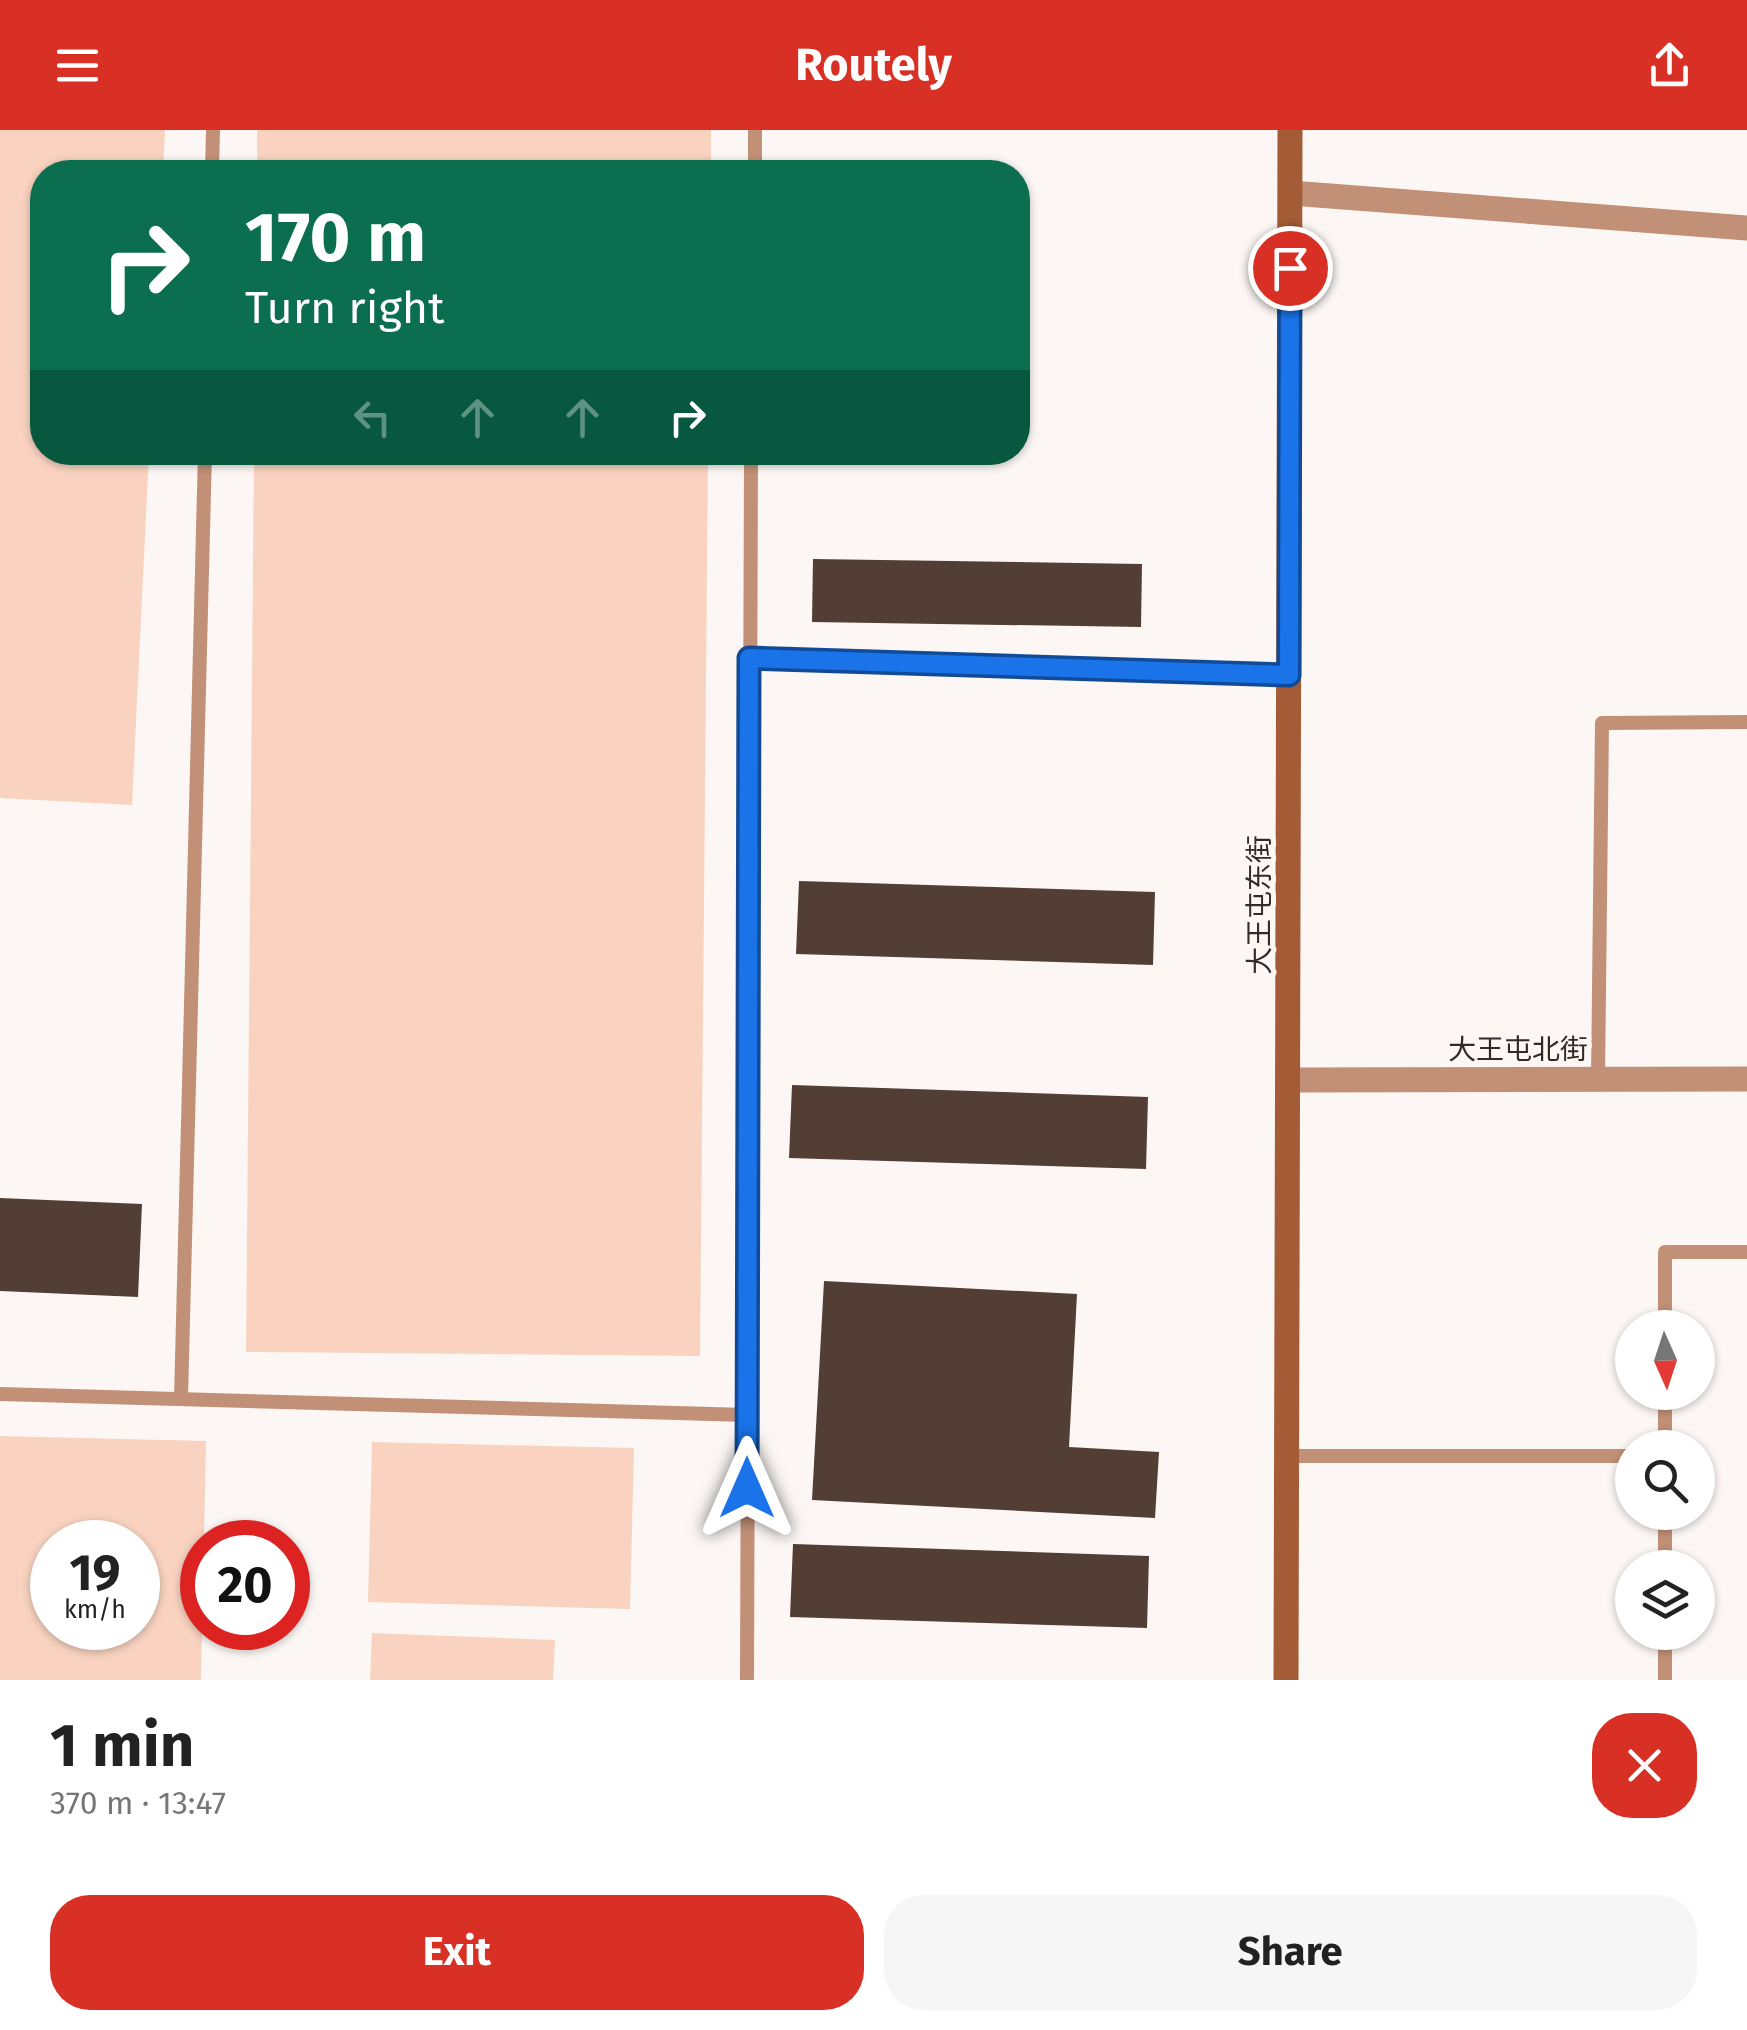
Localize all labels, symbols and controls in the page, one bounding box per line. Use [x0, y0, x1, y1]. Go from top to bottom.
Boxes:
icon: menu [50, 38, 105, 93]
text: Routely [795, 38, 952, 92]
icon: share [1642, 38, 1697, 93]
text: 170 m [245, 196, 426, 280]
icon: right [80, 200, 210, 330]
pin [1248, 226, 1333, 311]
icon: arrive [1263, 241, 1318, 296]
text: Turn right [245, 281, 444, 335]
icon: left [345, 390, 400, 445]
icon: ahead [450, 390, 505, 445]
icon: ahead [555, 390, 610, 445]
icon: right [660, 390, 715, 445]
street label: 大王屯东街 [1243, 835, 1276, 975]
street label: 大王屯北街 [1448, 1033, 1588, 1066]
north arrow [1615, 1310, 1715, 1410]
map controls [1615, 1310, 1715, 1650]
button: search [1615, 1430, 1715, 1530]
position arrow [695, 1436, 799, 1540]
speed limit sign: 20 [180, 1520, 310, 1650]
text: 19 [69, 1543, 121, 1603]
button: layers [1615, 1550, 1715, 1650]
text: km/h [64, 1595, 126, 1625]
text: 1 min [50, 1710, 194, 1782]
button: close [1592, 1713, 1697, 1818]
text: 370 m · 13:47 [50, 1784, 226, 1822]
button: Exit [50, 1895, 864, 2010]
button: Share [884, 1895, 1697, 2010]

